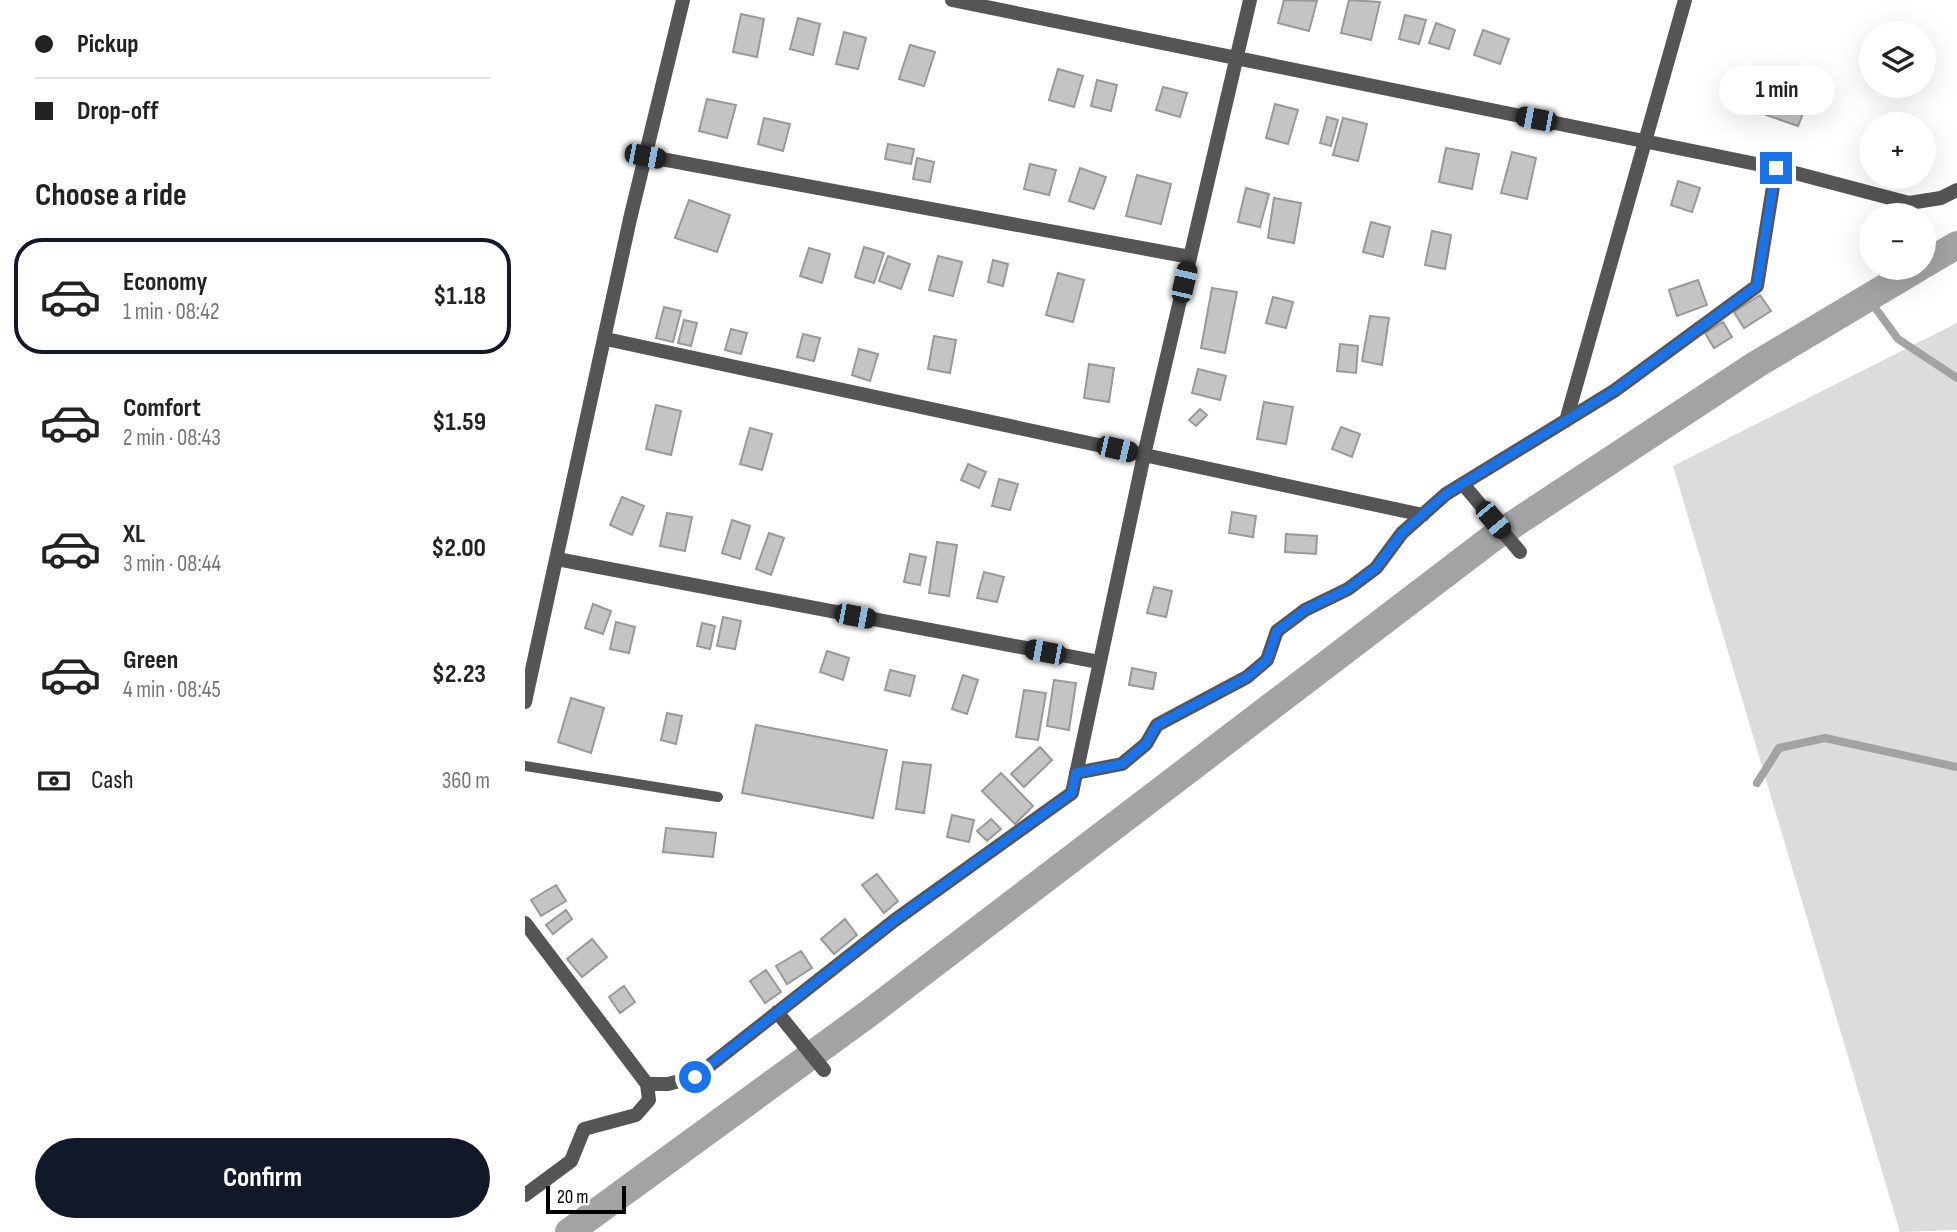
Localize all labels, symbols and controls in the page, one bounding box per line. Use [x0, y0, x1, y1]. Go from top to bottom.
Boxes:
map controls [1859, 21, 1936, 280]
button: layers [1859, 21, 1936, 98]
text: Pickup [77, 29, 139, 60]
callout: 1 min [1718, 66, 1834, 116]
text: 1 min [1756, 76, 1798, 104]
text: Drop-off [77, 96, 158, 127]
car [1514, 105, 1559, 133]
button: + [1859, 112, 1936, 189]
car [623, 142, 668, 170]
route end [1760, 152, 1792, 184]
text: Choose a ride [35, 176, 187, 215]
button: − [1859, 203, 1936, 280]
car [1170, 259, 1199, 305]
icon: car [39, 265, 102, 328]
text: Economy [123, 267, 207, 298]
text: $1.18 [433, 281, 486, 312]
text: 1 min · 08:42 [123, 298, 219, 326]
icon: car [39, 391, 102, 454]
text: Comfort [123, 393, 201, 424]
text: $1.59 [432, 407, 486, 438]
text: 2 min · 08:43 [123, 424, 221, 452]
car [1095, 434, 1140, 464]
car [1472, 497, 1515, 543]
icon: car [39, 517, 102, 580]
text: XL [123, 519, 145, 550]
text: $2.00 [431, 533, 486, 564]
text: 3 min · 08:44 [123, 550, 221, 578]
car [833, 602, 878, 630]
car [1023, 638, 1068, 666]
icon: car [39, 643, 102, 706]
text: Green [123, 645, 178, 676]
text: $2.23 [432, 659, 486, 690]
text: 4 min · 08:45 [123, 676, 221, 704]
icon: cash [35, 762, 73, 800]
text: Cash [91, 765, 134, 796]
text: 360 m [442, 767, 490, 795]
route start [679, 1061, 711, 1093]
button: Confirm [35, 1138, 490, 1218]
scale bar [546, 1183, 627, 1215]
text: 20 m [557, 1186, 589, 1209]

